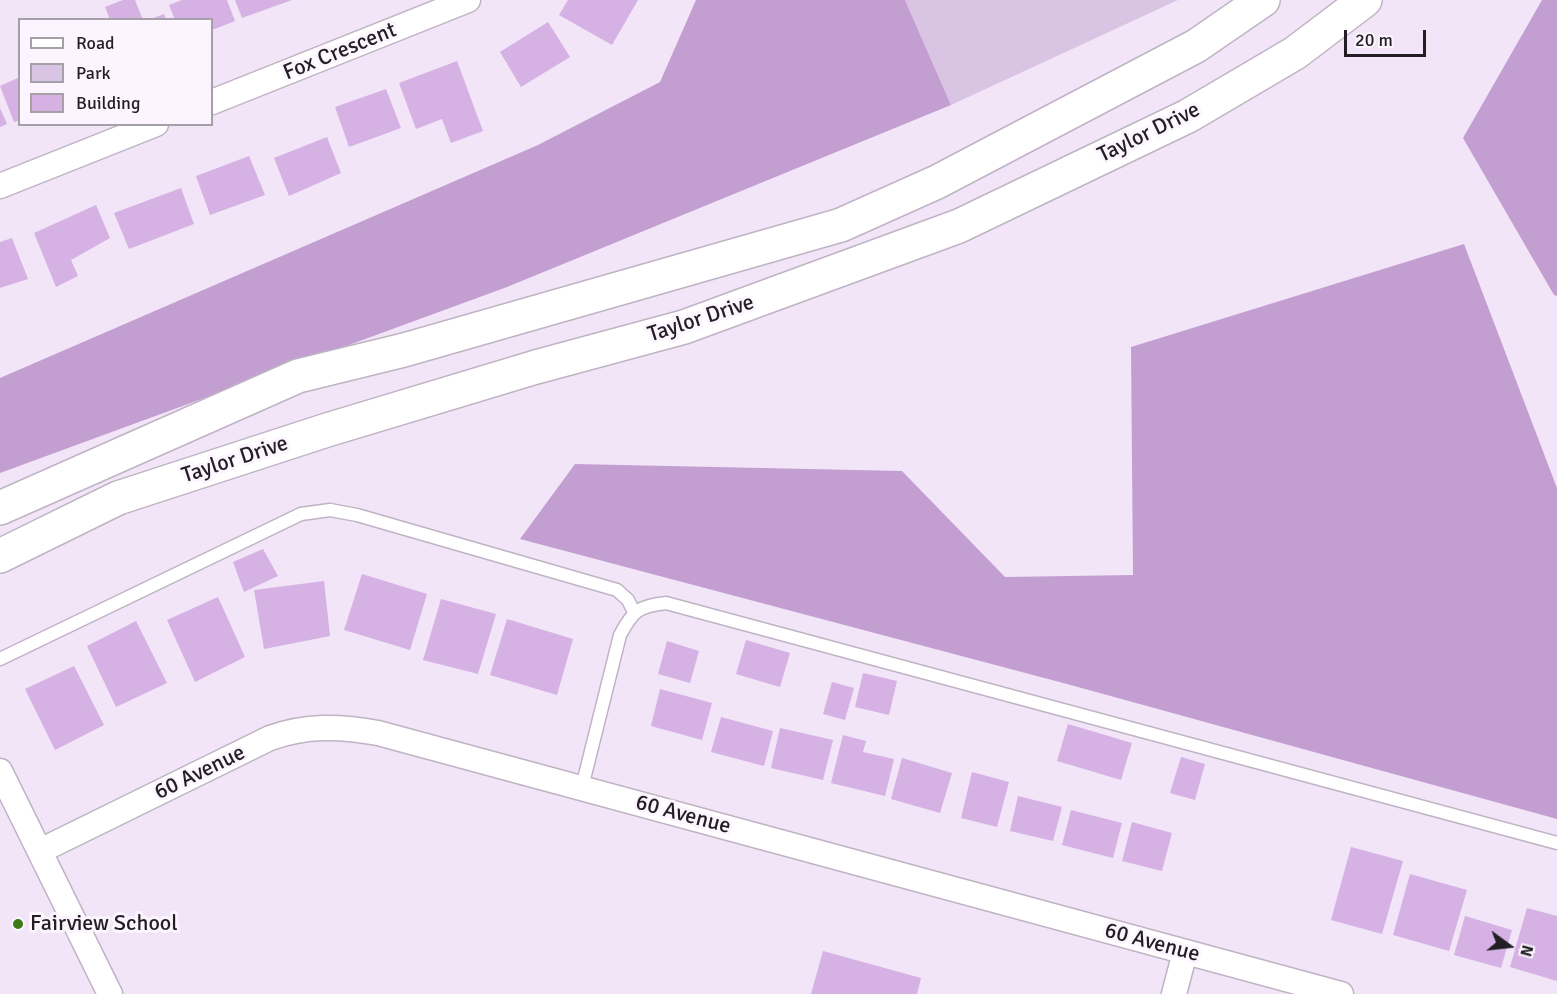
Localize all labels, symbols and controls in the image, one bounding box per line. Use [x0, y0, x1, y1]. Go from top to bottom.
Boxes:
street label: Fox Crescent [280, 17, 400, 87]
legend [18, 18, 213, 126]
scale bar [1347, 18, 1430, 56]
text: 20 m [1355, 29, 1393, 51]
text: Road [76, 32, 115, 54]
text: Park [76, 62, 111, 84]
text: Building [76, 92, 140, 114]
street label: Taylor Drive [1094, 97, 1204, 169]
street label: Taylor Drive [645, 289, 757, 349]
street label: Taylor Drive [179, 430, 291, 490]
street label: 60 Avenue [150, 740, 250, 806]
street label: 60 Avenue [633, 790, 733, 840]
place label: Fairview School [30, 911, 178, 937]
north arrow [1479, 916, 1539, 976]
marker: Fairview School [11, 917, 25, 931]
street label: 60 Avenue [1102, 918, 1202, 968]
text: N [1515, 943, 1537, 959]

